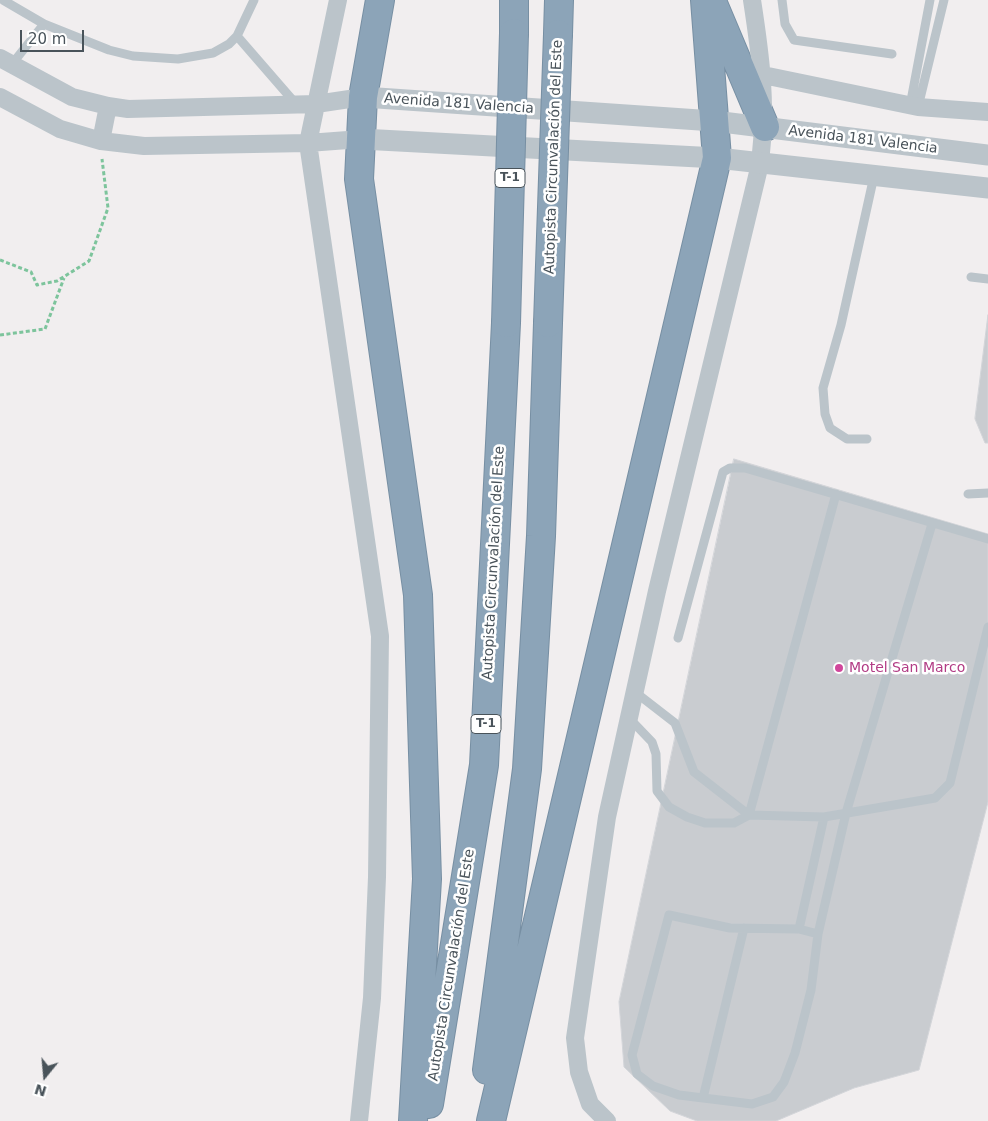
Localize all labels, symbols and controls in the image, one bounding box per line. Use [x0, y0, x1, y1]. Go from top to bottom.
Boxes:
scale bar [22, 20, 86, 52]
text: 20 m [28, 30, 66, 48]
street label: Autopista Circunvalación del Este [542, 40, 566, 274]
street label: Avenida 181 Valencia [384, 90, 534, 118]
street label: Avenida 181 Valencia [787, 123, 939, 157]
road number: T-1 [495, 168, 525, 188]
street label: Autopista Circunvalación del Este [479, 445, 509, 681]
place label: Motel San Marco [849, 660, 965, 676]
marker: Motel San Marco [833, 662, 845, 674]
road number: T-1 [471, 714, 501, 734]
street label: Autopista Circunvalación del Este [425, 848, 479, 1082]
north arrow [20, 1051, 70, 1101]
text: N [33, 1081, 49, 1100]

